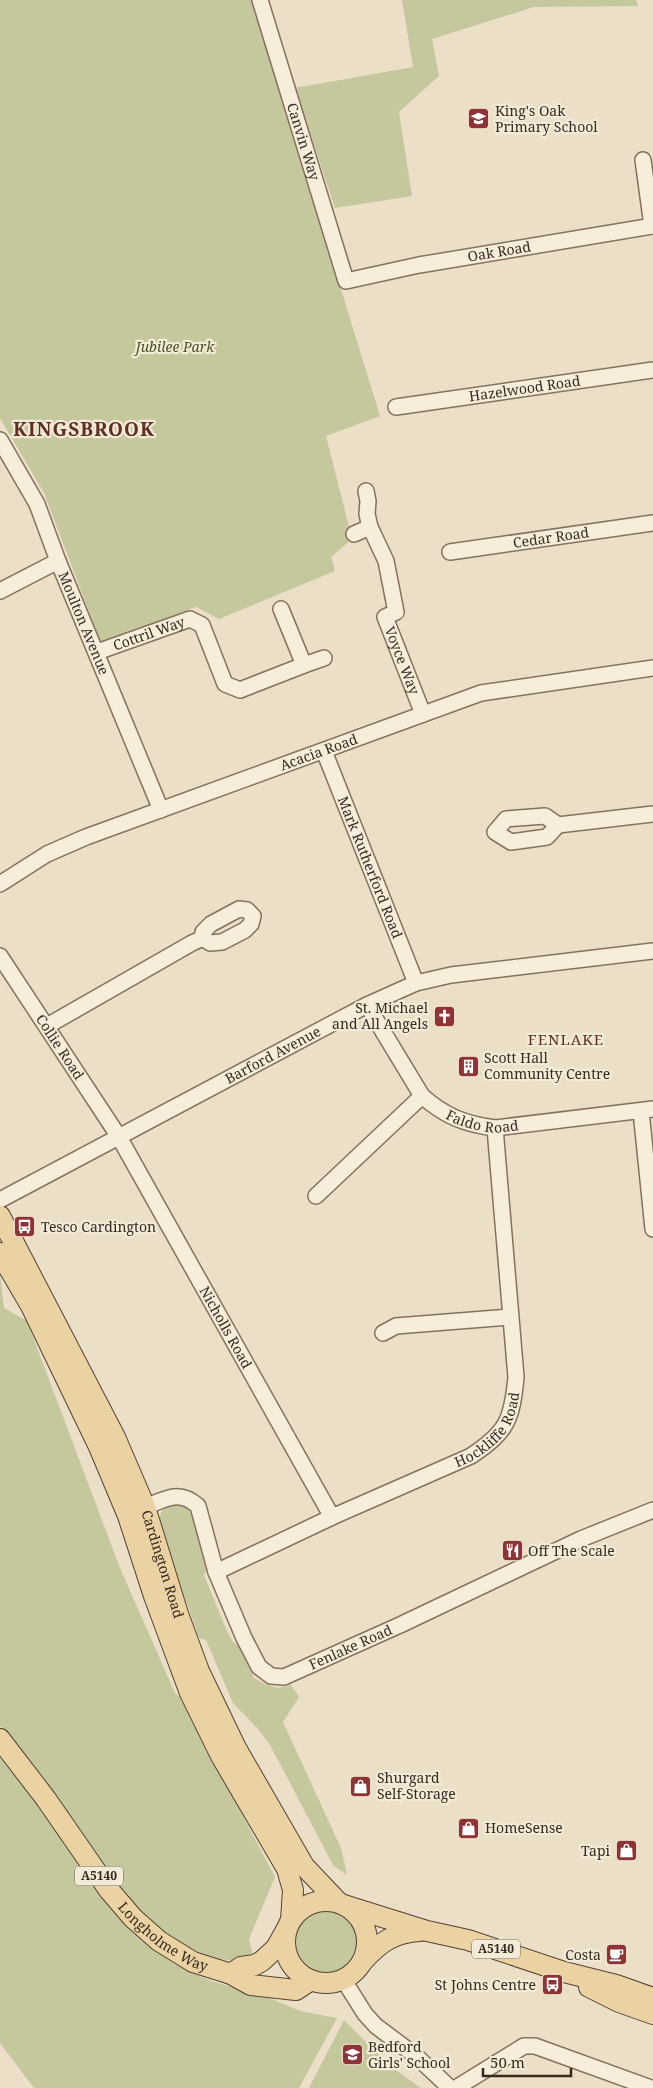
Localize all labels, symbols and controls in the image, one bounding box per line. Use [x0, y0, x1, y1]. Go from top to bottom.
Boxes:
street label: Canvin Way [283, 100, 325, 182]
place label: King's Oak Primary School [495, 101, 598, 136]
school or university icon: King's Oak Primary School [467, 107, 491, 131]
street label: Oak Road [466, 236, 533, 266]
park label: Jubilee Park [133, 337, 215, 356]
street label: Hazelwood Road [468, 371, 582, 405]
district label: KINGSBROOK [13, 416, 155, 442]
street label: Cedar Road [512, 522, 591, 552]
street label: Moulton Avenue [54, 568, 114, 678]
street label: Cottril Way [110, 612, 187, 655]
street label: Voyce Way [381, 624, 424, 697]
street label: Acacia Road [277, 729, 360, 774]
street label: Mark Rutherford Road [334, 793, 407, 941]
place label: St. Michael and All Angels [332, 998, 429, 1033]
church icon: St. Michael and All Angels [432, 1004, 456, 1028]
street label: Collie Road [32, 1010, 89, 1084]
street label: Barford Avenue [221, 1021, 324, 1088]
district label: FENLAKE [528, 1029, 604, 1049]
place label: Scott Hall Community Centre [484, 1048, 610, 1083]
building icon: Scott Hall Community Centre [456, 1054, 480, 1078]
street label: Faldo Road [443, 1105, 520, 1137]
bus stop icon: Tesco Cardington [13, 1215, 37, 1239]
place label: Tesco Cardington [41, 1217, 156, 1236]
street label: Nicholls Road [196, 1283, 257, 1372]
street label: Hockliffe Road [451, 1390, 523, 1471]
street label: Cardington Road [137, 1507, 189, 1621]
restaurant icon: Off The Scale [500, 1539, 524, 1563]
place label: Off The Scale [528, 1541, 615, 1560]
street label: Fenlake Road [306, 1620, 395, 1674]
place label: Shurgard Self-Storage [377, 1768, 456, 1803]
shop icon: Shurgard Self-Storage [349, 1774, 373, 1798]
shop icon: HomeSense [457, 1816, 481, 1840]
place label: HomeSense [485, 1818, 563, 1837]
shop icon: Tapi [614, 1839, 638, 1863]
place label: Tapi [581, 1841, 611, 1860]
road number: A5140 [75, 1866, 123, 1885]
street label: Longholme Way [114, 1898, 211, 1975]
road number: A5140 [472, 1940, 520, 1958]
cafe icon: Costa [605, 1943, 629, 1967]
place label: Costa [565, 1945, 601, 1964]
bus stop icon: St Johns Centre [540, 1973, 564, 1997]
place label: St Johns Centre [435, 1975, 536, 1994]
place label: Bedford Girls' School [368, 2037, 451, 2072]
school or university icon: Bedford Girls' School [340, 2043, 364, 2067]
scale bar [483, 2046, 570, 2078]
text: 50 m [490, 2052, 525, 2072]

